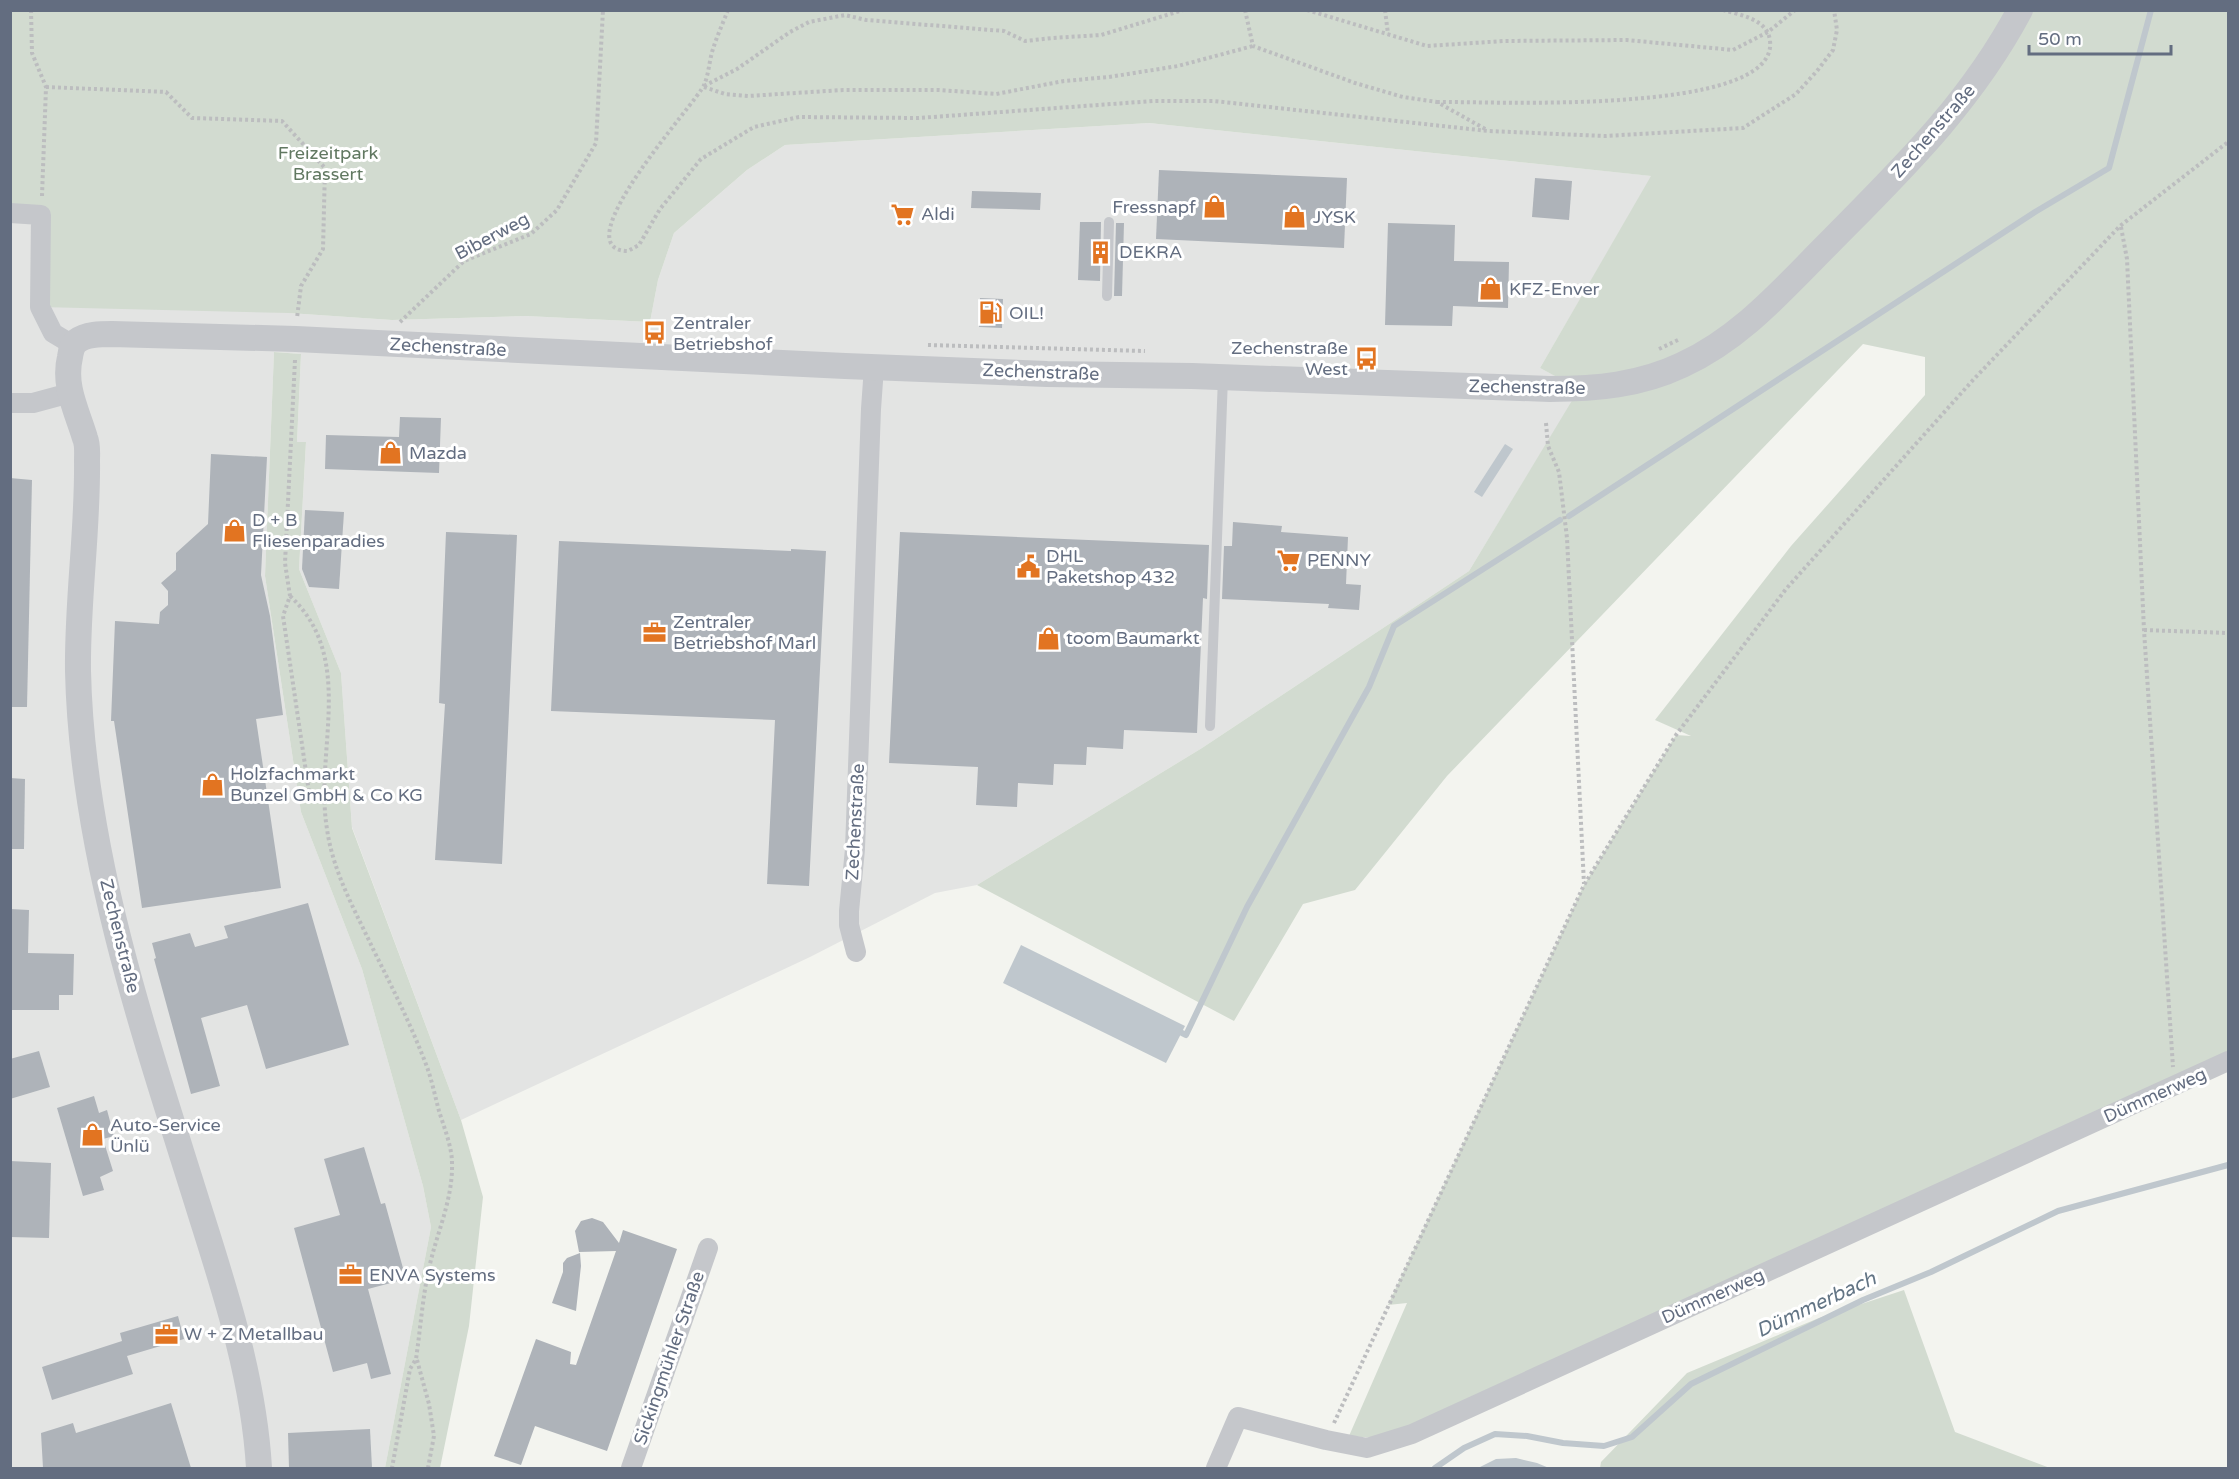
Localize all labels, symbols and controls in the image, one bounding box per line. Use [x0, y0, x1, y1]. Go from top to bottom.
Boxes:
scale bar [2029, 18, 2172, 56]
text: 50 m [2038, 28, 2082, 50]
street label: Zechenstraße [1886, 80, 1980, 182]
park label: Freizeitpark Brassert [278, 142, 378, 185]
shop icon: Fressnapf [1201, 194, 1227, 220]
place label: Fressnapf [1112, 196, 1196, 218]
supermarket icon: Aldi [890, 201, 916, 227]
place label: Aldi [921, 203, 955, 225]
shop icon: JYSK [1282, 204, 1308, 230]
place label: JYSK [1313, 206, 1356, 228]
street label: Biberweg [451, 207, 533, 265]
building icon: DEKRA [1088, 239, 1114, 265]
place label: DEKRA [1119, 241, 1182, 263]
shop icon: KFZ-Enver [1478, 276, 1504, 302]
place label: KFZ-Enver [1509, 278, 1600, 300]
fuel station icon: OIL! [978, 300, 1004, 326]
place label: OIL! [1009, 302, 1044, 324]
place label: Zentraler Betriebshof [673, 312, 773, 355]
bus stop icon: Zentraler Betriebshof [642, 320, 668, 346]
street label: Zechenstraße [389, 333, 507, 361]
place label: Zechenstraße West [1231, 337, 1348, 380]
bus stop icon: Zechenstraße West [1353, 345, 1379, 371]
street label: Zechenstraße [982, 359, 1100, 385]
street label: Zechenstraße [1468, 375, 1586, 399]
shop icon: Mazda [378, 440, 404, 466]
place label: Mazda [409, 442, 467, 464]
place label: D + B Fliesenparadies [252, 509, 385, 552]
shop icon: D + B Fliesenparadies [221, 517, 247, 543]
place label: DHL Paketshop 432 [1046, 545, 1175, 588]
supermarket icon: PENNY [1276, 547, 1302, 573]
place label: PENNY [1307, 549, 1371, 571]
public building icon: DHL Paketshop 432 [1015, 553, 1041, 579]
place label: Zentraler Betriebshof Marl [673, 611, 816, 654]
office icon: Zentraler Betriebshof Marl [642, 619, 668, 645]
shop icon: toom Baumarkt [1035, 625, 1061, 651]
place label: toom Baumarkt [1066, 627, 1200, 649]
place label: Holzfachmarkt Bunzel GmbH & Co KG [230, 763, 423, 806]
street label: Zechenstraße [841, 763, 869, 881]
shop icon: Holzfachmarkt Bunzel GmbH & Co KG [199, 771, 225, 797]
street label: Zechenstraße [95, 877, 145, 995]
street label: Dümmerweg [2100, 1063, 2210, 1127]
place label: Auto-Service Ünlü [110, 1114, 221, 1157]
shop icon: Auto-Service Ünlü [79, 1122, 105, 1148]
office icon: ENVA Systems [338, 1262, 364, 1288]
place label: ENVA Systems [369, 1264, 496, 1286]
street label: Dümmerweg [1658, 1264, 1768, 1328]
water label: Dümmerbach [1752, 1266, 1880, 1343]
street label: Sickingmühler Straße [629, 1268, 709, 1448]
office icon: W + Z Metallbau [153, 1321, 179, 1347]
place label: W + Z Metallbau [184, 1323, 323, 1345]

